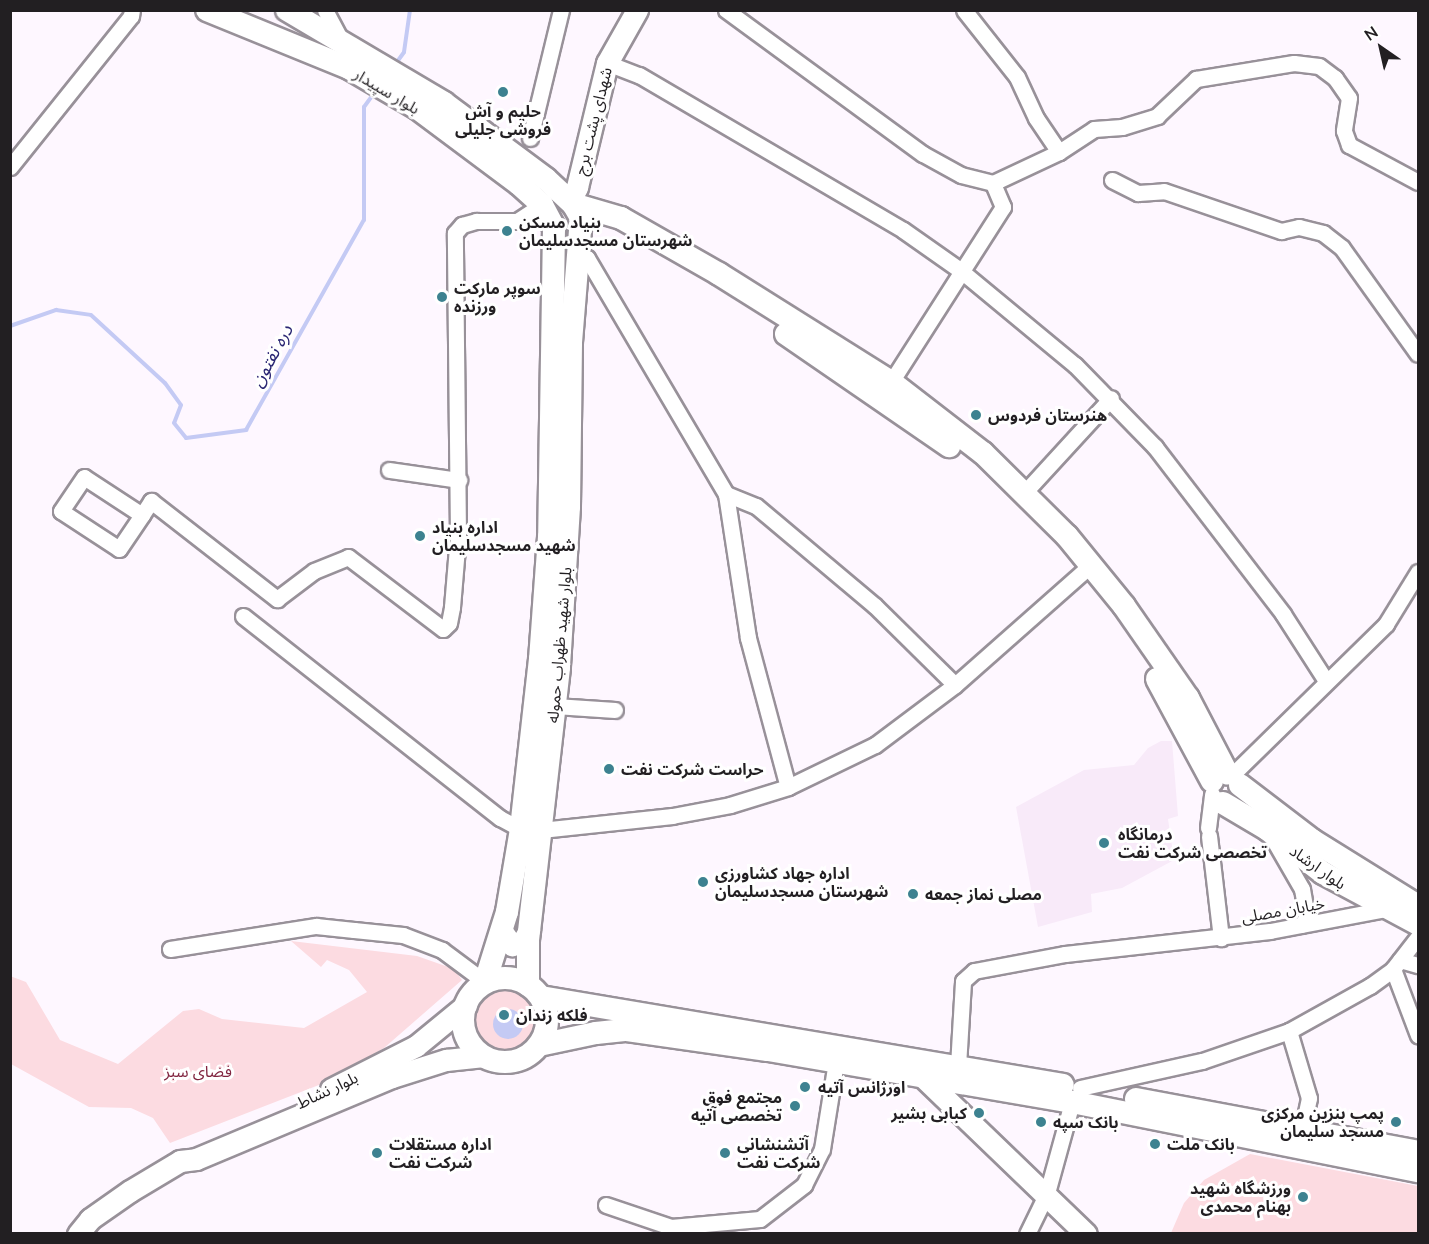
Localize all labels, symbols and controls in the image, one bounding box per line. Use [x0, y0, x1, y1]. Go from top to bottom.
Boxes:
north arrow [1351, 18, 1411, 78]
text: N [1360, 21, 1382, 45]
street label: بلوار سپیدار [351, 64, 423, 118]
street label: شهدای پشت برج [570, 65, 616, 177]
marker: حلیم و آش فروشی جلیلی [496, 85, 510, 99]
place label: حلیم و آش فروشی جلیلی [455, 101, 551, 139]
place label: بنیاد مسکن شهرستان مسجدسلیمان [519, 212, 693, 250]
marker: بنیاد مسکن شهرستان مسجدسلیمان [500, 224, 514, 238]
place label: سوپر مارکت ورزنده [454, 278, 541, 316]
marker: سوپر مارکت ورزنده [435, 290, 449, 304]
water label: دره نفتون [246, 321, 298, 391]
place label: هنرستان فردوس [988, 405, 1107, 425]
marker: هنرستان فردوس [969, 408, 983, 422]
place label: اداره بنیاد شهید مسجدسلیمان [432, 517, 576, 555]
marker: اداره بنیاد شهید مسجدسلیمان [413, 529, 427, 543]
street label: بلوار شهید ظهراب حموله [543, 566, 575, 724]
place label: حراست شرکت نفت [621, 759, 764, 779]
marker: حراست شرکت نفت [602, 762, 616, 776]
place label: درمانگاه تخصصی شرکت نفت [1118, 824, 1267, 862]
marker: درمانگاه تخصصی شرکت نفت [1095, 834, 1113, 852]
street label: بلوار ارشاد [1286, 841, 1350, 893]
place label: اداره جهاد کشاورزی شهرستان مسجدسلیمان [715, 863, 889, 901]
marker: اداره جهاد کشاورزی شهرستان مسجدسلیمان [696, 875, 710, 889]
place label: مصلی نماز جمعه [925, 884, 1042, 904]
marker: مصلی نماز جمعه [906, 887, 920, 901]
street label: خیابان مصلی [1240, 893, 1326, 927]
place label: فلکه زندان [516, 1005, 587, 1025]
marker: فلکه زندان [497, 1008, 511, 1022]
park label: فضای سبز [164, 1061, 232, 1081]
street label: بلوار نشاط [293, 1067, 361, 1113]
place label: اورژانس آتیه [818, 1077, 905, 1097]
marker: اورژانس آتیه [796, 1078, 814, 1096]
place label: مجتمع فوق تخصصی آتیه [691, 1087, 782, 1125]
marker: مجتمع فوق تخصصی آتیه [786, 1097, 804, 1115]
place label: کبابی بشیر [891, 1103, 967, 1123]
place label: پمپ بنزین مرکزی مسجد سلیمان [1261, 1103, 1384, 1141]
marker: کبابی بشیر [972, 1106, 986, 1120]
place label: بانک سپه [1053, 1112, 1118, 1132]
marker: بانک سپه [1034, 1115, 1048, 1129]
marker: پمپ بنزین مرکزی مسجد سلیمان [1389, 1115, 1403, 1129]
place label: اداره مستقلات شرکت نفت [389, 1134, 492, 1172]
place label: آتشنشانی شرکت نفت [737, 1134, 820, 1172]
place label: بانک ملت [1167, 1134, 1235, 1154]
marker: بانک ملت [1148, 1137, 1162, 1151]
marker: اداره مستقلات شرکت نفت [370, 1146, 384, 1160]
marker: آتشنشانی شرکت نفت [718, 1146, 732, 1160]
place label: ورزشگاه شهید بهنام محمدی [1190, 1178, 1291, 1216]
marker: ورزشگاه شهید بهنام محمدی [1296, 1190, 1310, 1204]

